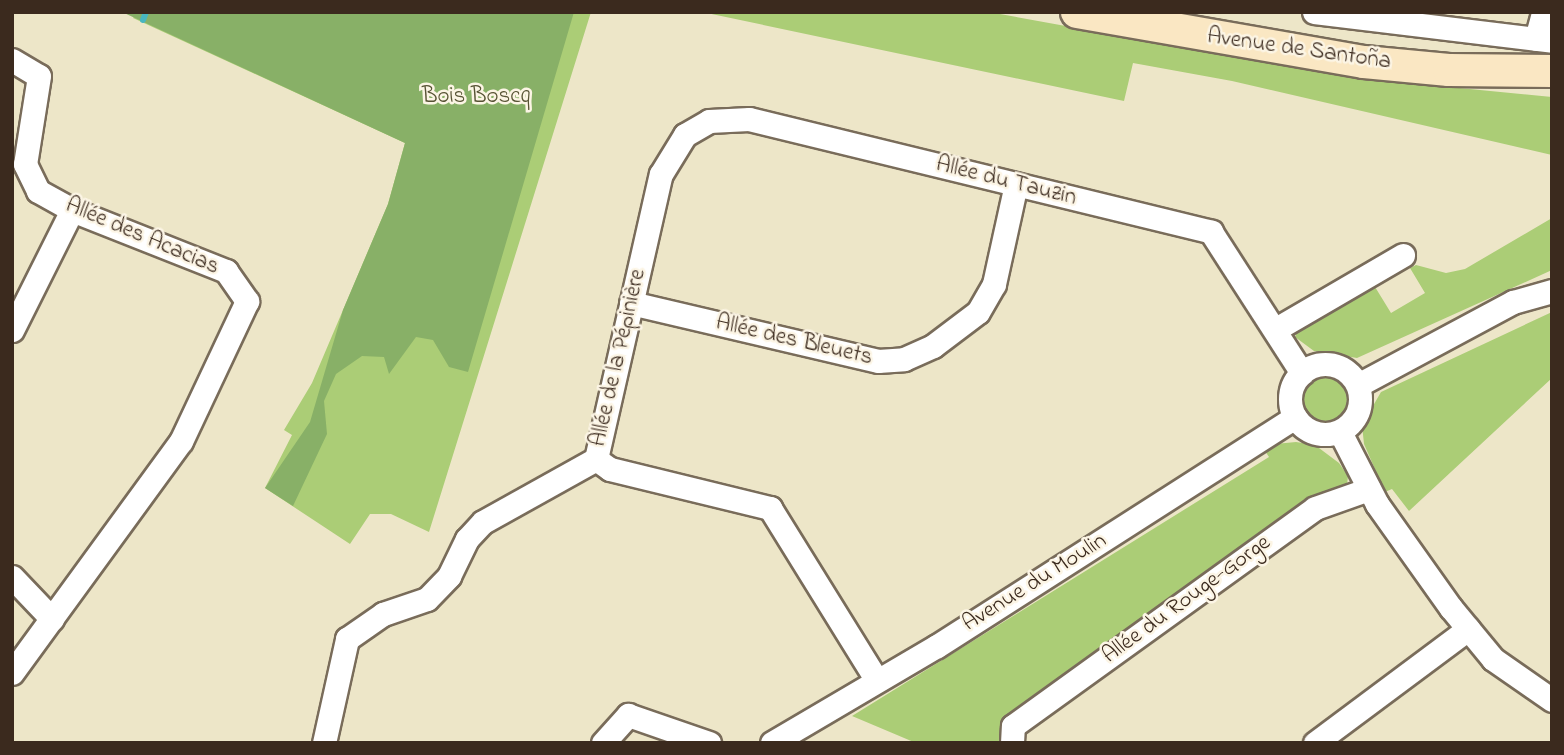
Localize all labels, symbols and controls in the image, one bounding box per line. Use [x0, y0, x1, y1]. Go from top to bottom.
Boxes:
street label: Avenue de Santoña [1205, 23, 1393, 77]
park label: Bois Boscq [422, 83, 530, 111]
street label: Allée du Tauzin [933, 151, 1079, 213]
street label: Allée des Acacias [61, 192, 223, 282]
street label: Allée de la Pépinière [585, 267, 653, 449]
street label: Allée des Bleuets [713, 310, 875, 372]
street label: Avenue du Moulin [958, 528, 1112, 638]
street label: Allée du Rouge-Gorge [1097, 530, 1277, 670]

